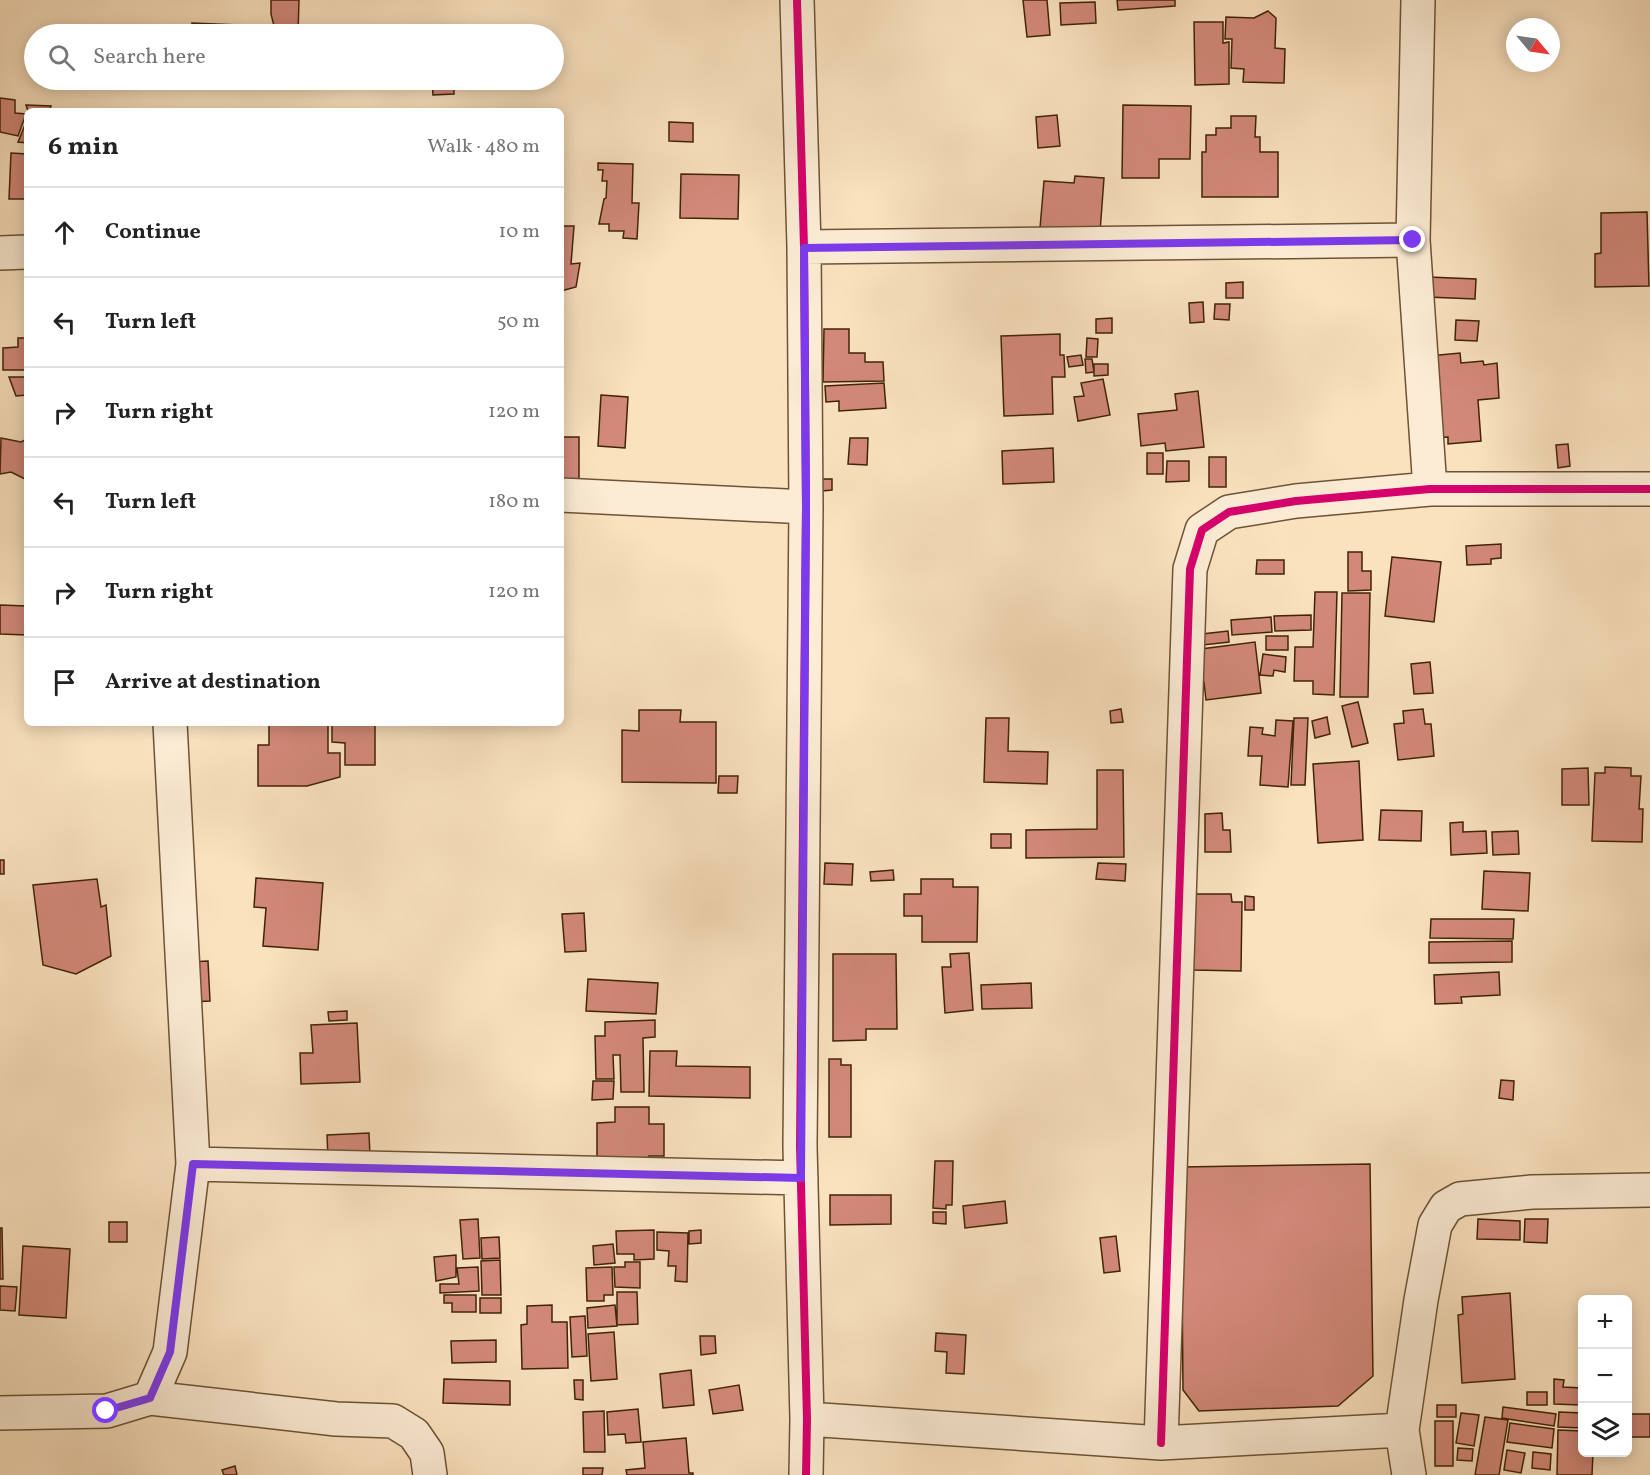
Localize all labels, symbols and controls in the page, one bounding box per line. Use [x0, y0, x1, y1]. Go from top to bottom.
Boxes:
north arrow [1506, 18, 1560, 72]
search box [24, 24, 564, 90]
icon: search [45, 41, 78, 74]
text: Search here [93, 42, 206, 73]
text: 6 min [48, 129, 119, 165]
text: Walk · 480 m [427, 133, 540, 161]
icon: ahead [48, 216, 81, 249]
text: Continue [105, 217, 201, 248]
text: 10 m [499, 218, 540, 246]
route end [1399, 226, 1425, 252]
icon: left [48, 306, 81, 339]
text: Turn left [105, 307, 196, 338]
text: 50 m [497, 308, 540, 336]
icon: right [48, 396, 81, 429]
text: Turn right [105, 397, 213, 428]
text: 120 m [488, 398, 540, 426]
icon: left [48, 486, 81, 519]
text: Turn left [105, 487, 196, 518]
text: 180 m [488, 488, 540, 516]
icon: right [48, 576, 81, 609]
text: Turn right [105, 577, 213, 608]
text: 120 m [488, 578, 540, 606]
icon: arrive [48, 666, 81, 699]
text: Arrive at destination [105, 667, 321, 698]
map controls [1578, 1295, 1632, 1457]
button: + [1578, 1295, 1632, 1349]
button: − [1578, 1349, 1632, 1403]
route start [92, 1397, 118, 1423]
button: layers [1578, 1403, 1632, 1457]

